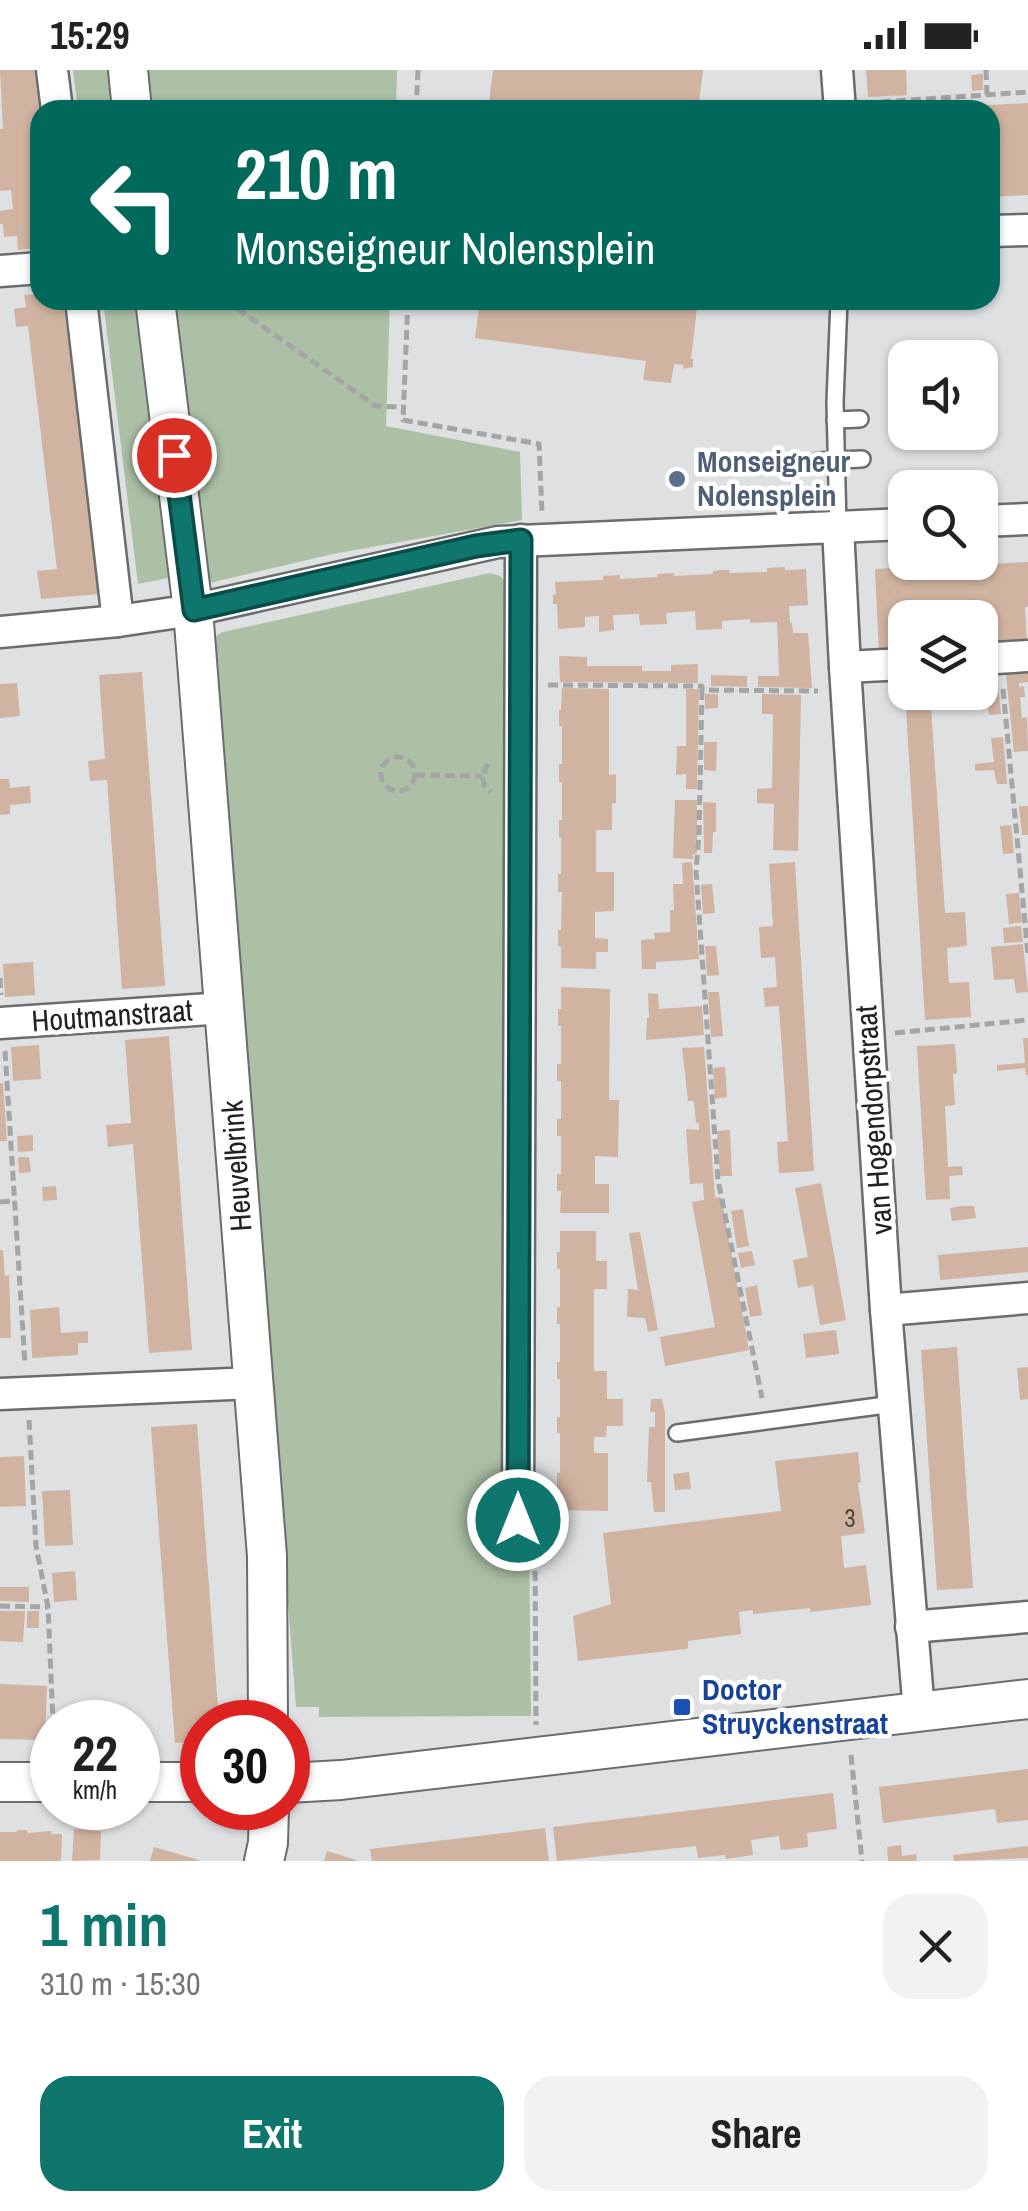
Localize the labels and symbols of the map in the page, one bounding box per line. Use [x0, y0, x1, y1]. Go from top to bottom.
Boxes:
pin [132, 413, 217, 498]
place label: Monseigneur Nolensplein [697, 441, 851, 515]
marker: Monseigneur Nolensplein [666, 468, 688, 490]
street label: Houtmanstraat [30, 989, 194, 1041]
street label: van Hogendorpstraat [845, 1004, 901, 1236]
street label: Heuvelbrink [211, 1099, 261, 1233]
position arrow [466, 1468, 570, 1572]
house number: 3 [844, 1501, 856, 1535]
place label: Doctor Struyckenstraat [702, 1669, 888, 1743]
marker: Doctor Struyckenstraat [671, 1696, 693, 1718]
speed limit sign: 30 [180, 1700, 310, 1830]

